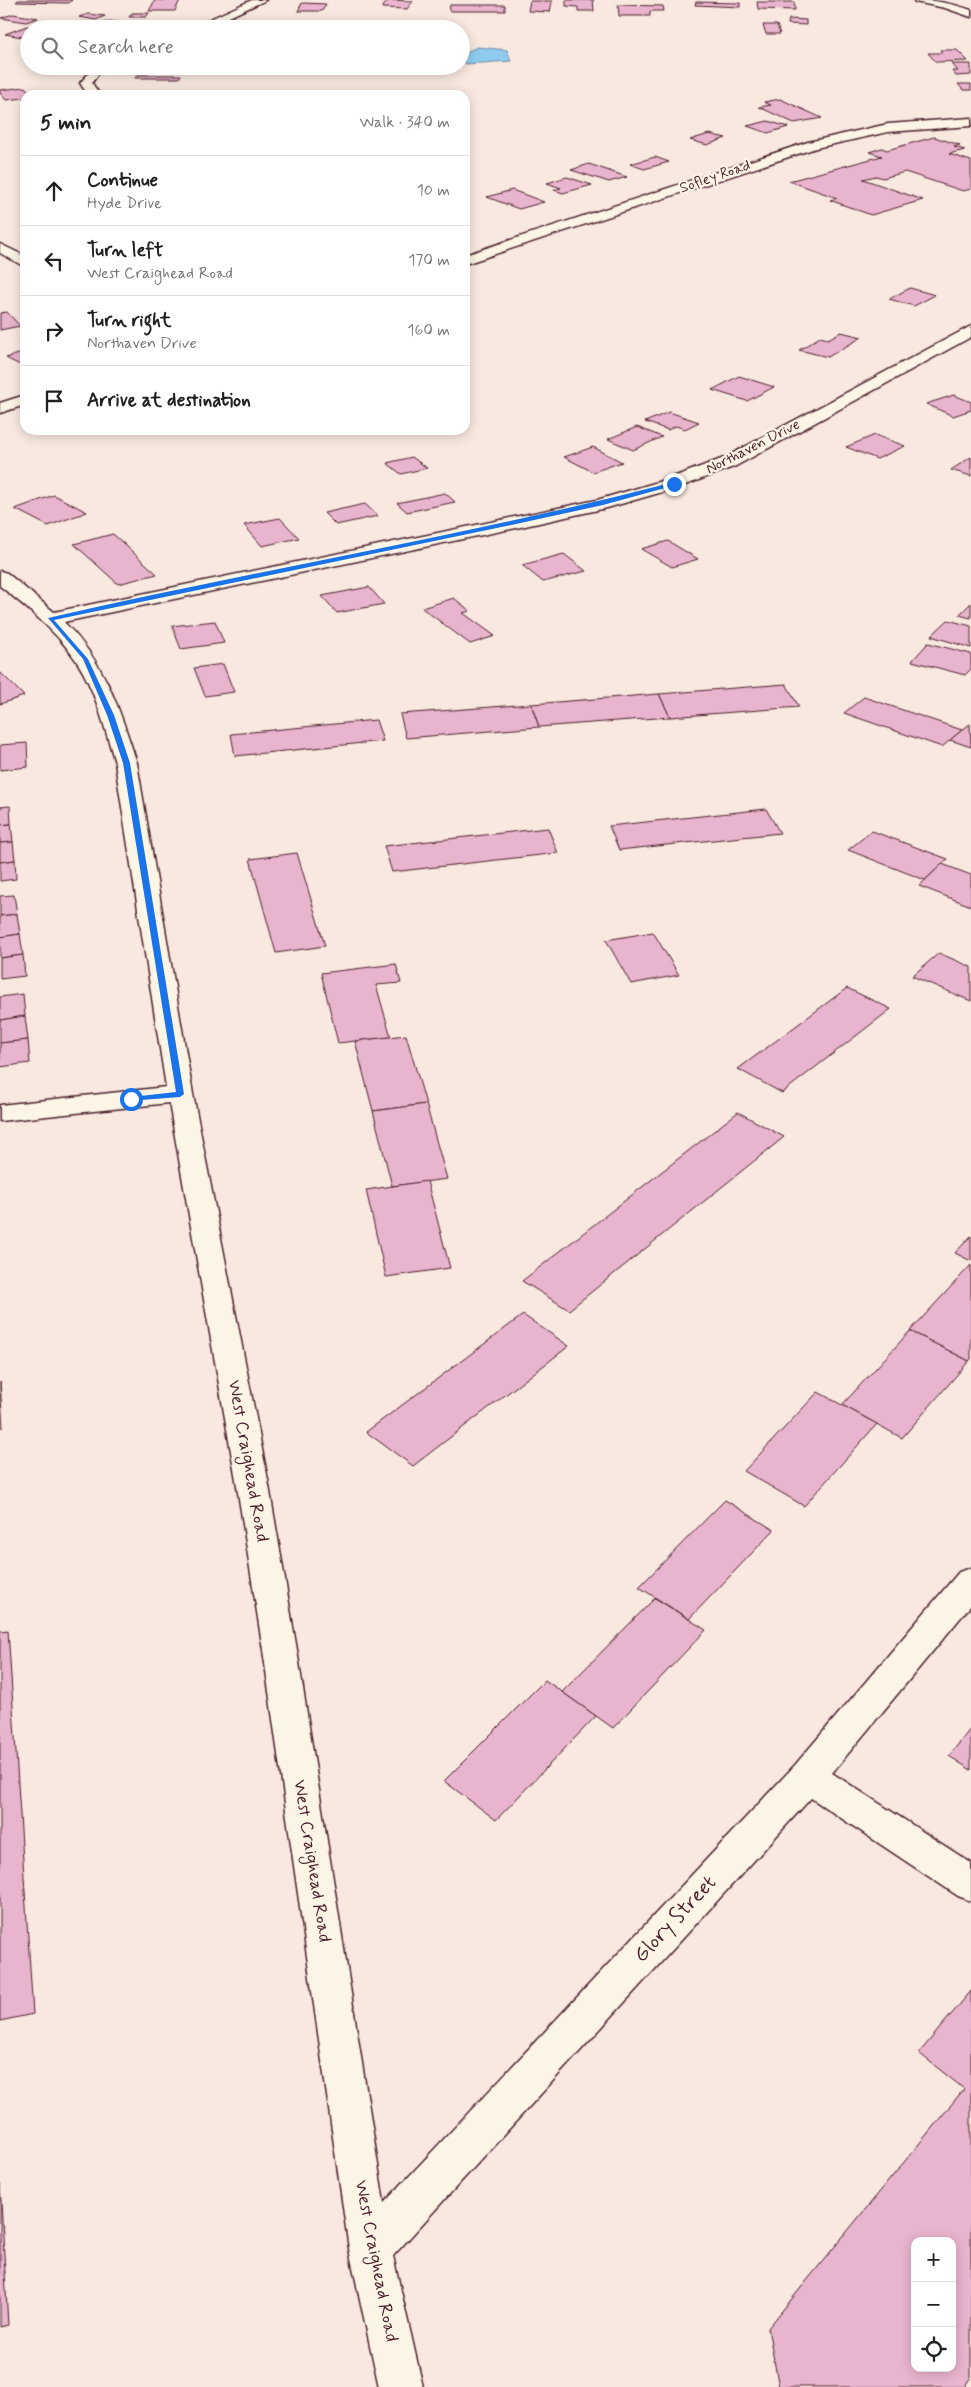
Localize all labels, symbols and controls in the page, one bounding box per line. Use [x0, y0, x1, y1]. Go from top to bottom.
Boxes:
search box [20, 20, 470, 75]
icon: search [38, 34, 66, 62]
text: Search here [78, 35, 174, 60]
text: 5 min [40, 109, 92, 137]
text: Walk · 340 m [360, 112, 450, 133]
street label: Sofley Road [677, 156, 753, 198]
text: Continue [87, 168, 158, 193]
icon: ahead [40, 177, 68, 205]
text: 10 m [417, 180, 450, 201]
text: Hyde Drive [87, 193, 162, 214]
text: Turn left [87, 238, 163, 263]
icon: left [40, 247, 68, 275]
text: 170 m [408, 250, 450, 271]
text: West Craighead Road [87, 263, 233, 284]
text: Turn right [87, 308, 171, 333]
icon: right [40, 317, 68, 345]
text: 160 m [407, 320, 450, 341]
text: Northaven Drive [87, 333, 197, 354]
icon: arrive [40, 387, 68, 415]
text: Arrive at destination [87, 388, 251, 413]
street label: Northaven Drive [703, 415, 804, 479]
route end [663, 473, 686, 496]
route start [120, 1088, 143, 1111]
street label: West Craighead Road [221, 1378, 274, 1544]
street label: West Craighead Road [286, 1778, 337, 1944]
street label: Glory Street [627, 1869, 723, 1969]
street label: West Craighead Road [348, 2178, 403, 2344]
map controls [911, 2237, 956, 2372]
button: + [911, 2237, 956, 2282]
button: − [911, 2282, 956, 2327]
button: locate [911, 2327, 956, 2372]

